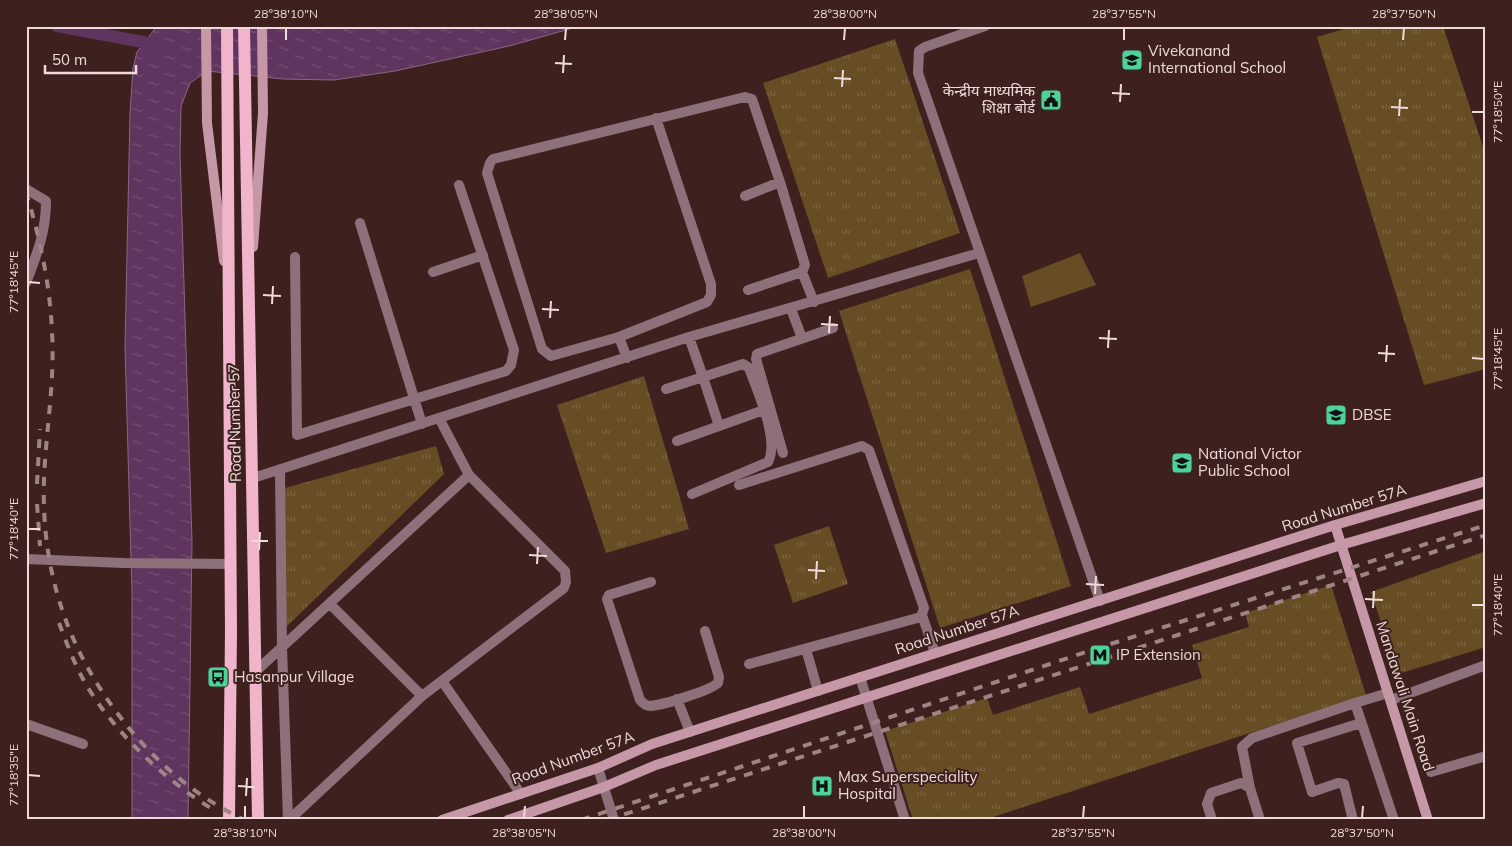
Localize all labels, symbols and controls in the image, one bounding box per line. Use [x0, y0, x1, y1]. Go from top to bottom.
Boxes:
text: 28°38'10"N [254, 6, 318, 21]
text: 28°38'05"N [534, 6, 598, 21]
text: 28°38'00"N [813, 6, 877, 21]
text: 28°37'55"N [1092, 6, 1156, 21]
text: 28°37'50"N [1372, 6, 1436, 21]
place label: Vivekanand International School [1148, 41, 1286, 77]
scale bar [45, 42, 136, 74]
school or university icon: Vivekanand International School [1120, 48, 1144, 72]
text: 50 m [52, 50, 87, 69]
place label: केन्द्रीय माध्यमिक शिक्षा बोर्ड [943, 81, 1036, 117]
text: 77°18'50"E [1490, 81, 1505, 143]
public building icon: केन्द्रीय माध्यमिक शिक्षा बोर्ड [1039, 88, 1063, 112]
text: 77°18'45"E [6, 251, 21, 313]
text: 77°18'45"E [1490, 328, 1505, 390]
street label: Road Number 57 [224, 364, 245, 482]
school or university icon: DBSE [1324, 403, 1348, 427]
place label: DBSE [1352, 405, 1392, 424]
place label: National Victor Public School [1198, 444, 1302, 480]
school or university icon: National Victor Public School [1170, 451, 1194, 475]
street label: Road Number 57A [1279, 480, 1408, 536]
text: 77°18'40"E [6, 498, 21, 560]
text: 77°18'40"E [1490, 574, 1505, 636]
street label: Road Number 57A [892, 601, 1021, 659]
street label: Mandawali Main Road [1372, 619, 1439, 773]
metro station icon: IP Extension [1088, 643, 1112, 667]
place label: IP Extension [1116, 645, 1201, 664]
bus stop icon: Hasanpur Village [206, 665, 230, 689]
place label: Hasanpur Village [234, 667, 354, 686]
street label: Road Number 57A [509, 726, 637, 789]
text: 77°18'35"E [6, 744, 21, 806]
place label: Max Superspeciality Hospital [838, 767, 977, 803]
hospital icon: Max Superspeciality Hospital [810, 774, 834, 798]
text: 28°38'10"N [213, 825, 277, 840]
text: 28°38'05"N [492, 825, 556, 840]
text: 28°38'00"N [772, 825, 836, 840]
text: 28°37'55"N [1051, 825, 1115, 840]
text: 28°37'50"N [1330, 825, 1394, 840]

